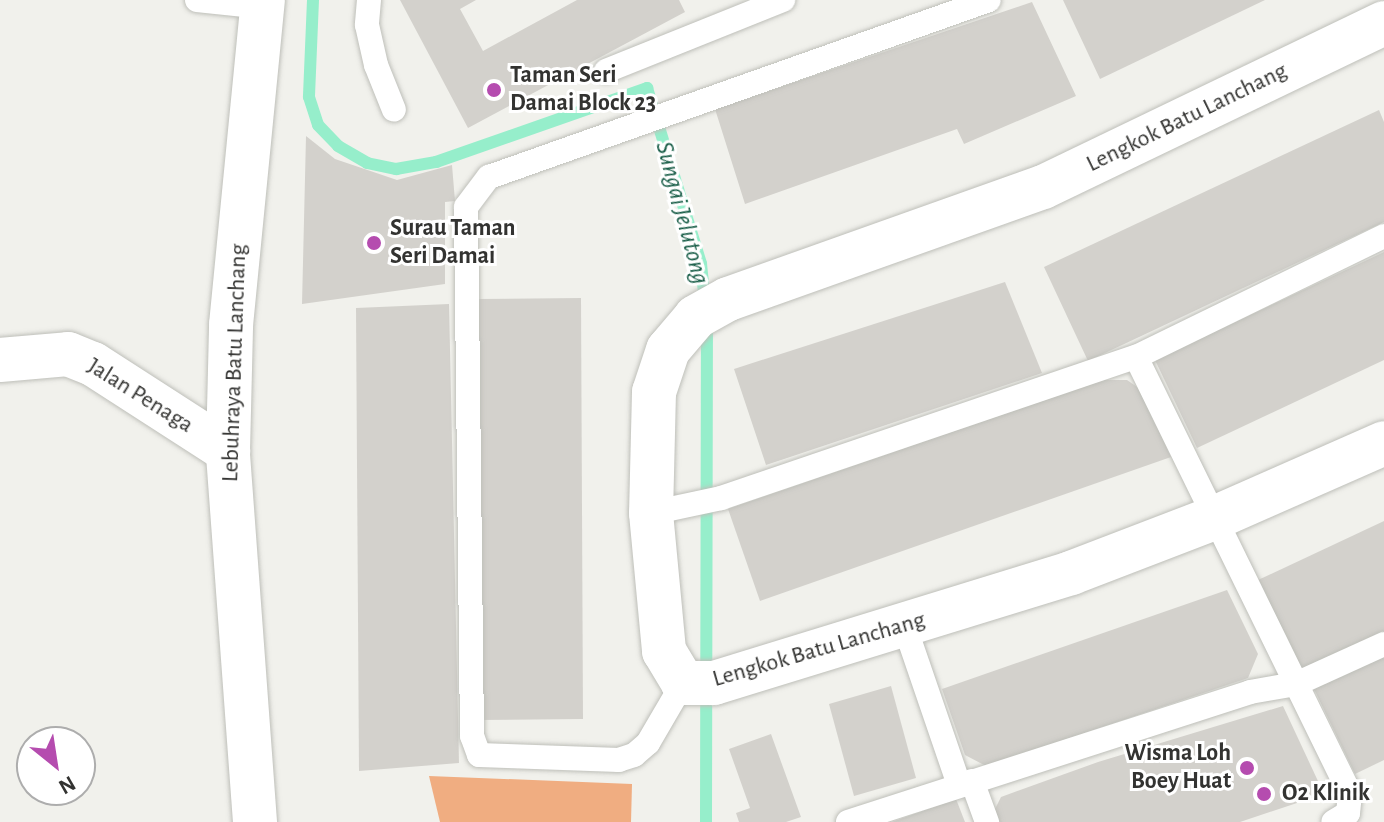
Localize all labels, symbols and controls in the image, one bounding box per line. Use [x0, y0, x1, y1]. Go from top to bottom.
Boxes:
street label: Lengkok Batu Lanchang [1082, 57, 1292, 179]
place label: Taman Seri Damai Block 23 [510, 62, 656, 118]
marker: Taman Seri Damai Block 23 [485, 81, 503, 99]
water label: Sungai Jelutong [648, 138, 716, 288]
place label: Surau Taman Seri Damai [390, 215, 516, 271]
marker: Surau Taman Seri Damai [365, 234, 383, 252]
street label: Lebuhraya Batu Lanchang [216, 243, 254, 483]
street label: Jalan Penaga [82, 352, 198, 440]
street label: Lengkok Batu Lanchang [709, 606, 929, 694]
north arrow [16, 726, 96, 806]
place label: Wisma Loh Boey Huat [1124, 740, 1231, 796]
marker: Wisma Loh Boey Huat [1238, 759, 1256, 777]
text: N [55, 772, 79, 798]
place label: O2 Klinik [1282, 780, 1370, 808]
marker: O2 Klinik [1253, 783, 1275, 805]

